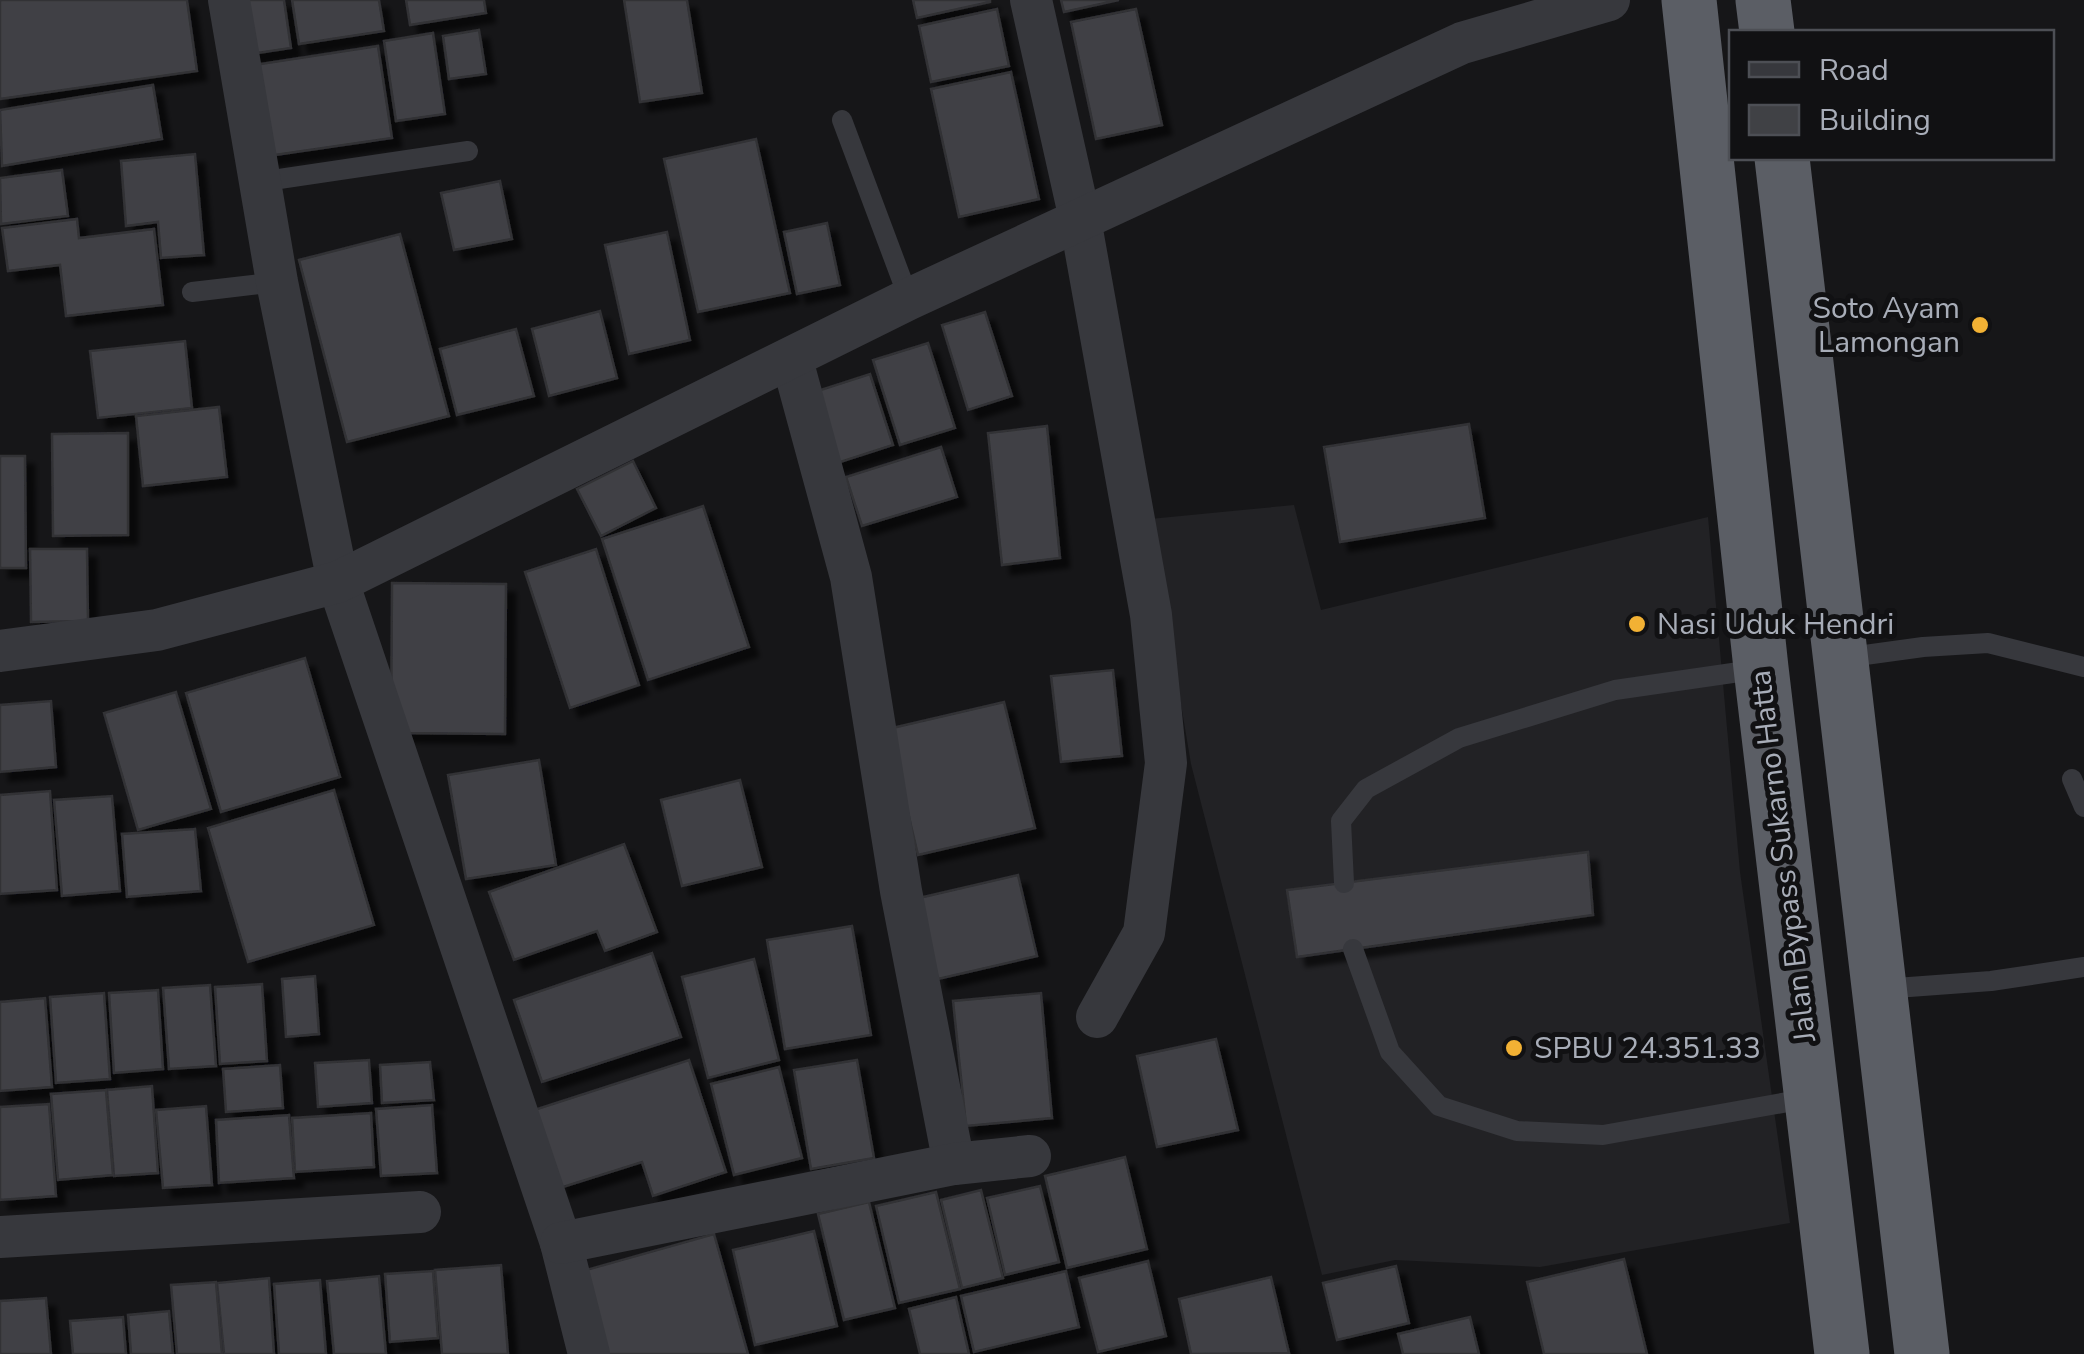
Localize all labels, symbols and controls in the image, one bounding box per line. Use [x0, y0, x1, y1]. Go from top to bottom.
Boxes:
legend [1729, 30, 2054, 160]
text: Road [1819, 50, 1889, 91]
text: Building [1819, 100, 1931, 141]
place label: Soto Ayam Lamongan [1813, 288, 1960, 363]
marker: Soto Ayam Lamongan [1969, 314, 1991, 336]
place label: Nasi Uduk Hendri [1657, 604, 1894, 645]
marker: Nasi Uduk Hendri [1626, 613, 1648, 635]
street label: Jalan Bypass Sukarno Hatta [1740, 668, 1826, 1045]
place label: SPBU 24.351.33 [1534, 1028, 1761, 1069]
marker: SPBU 24.351.33 [1503, 1037, 1525, 1059]

